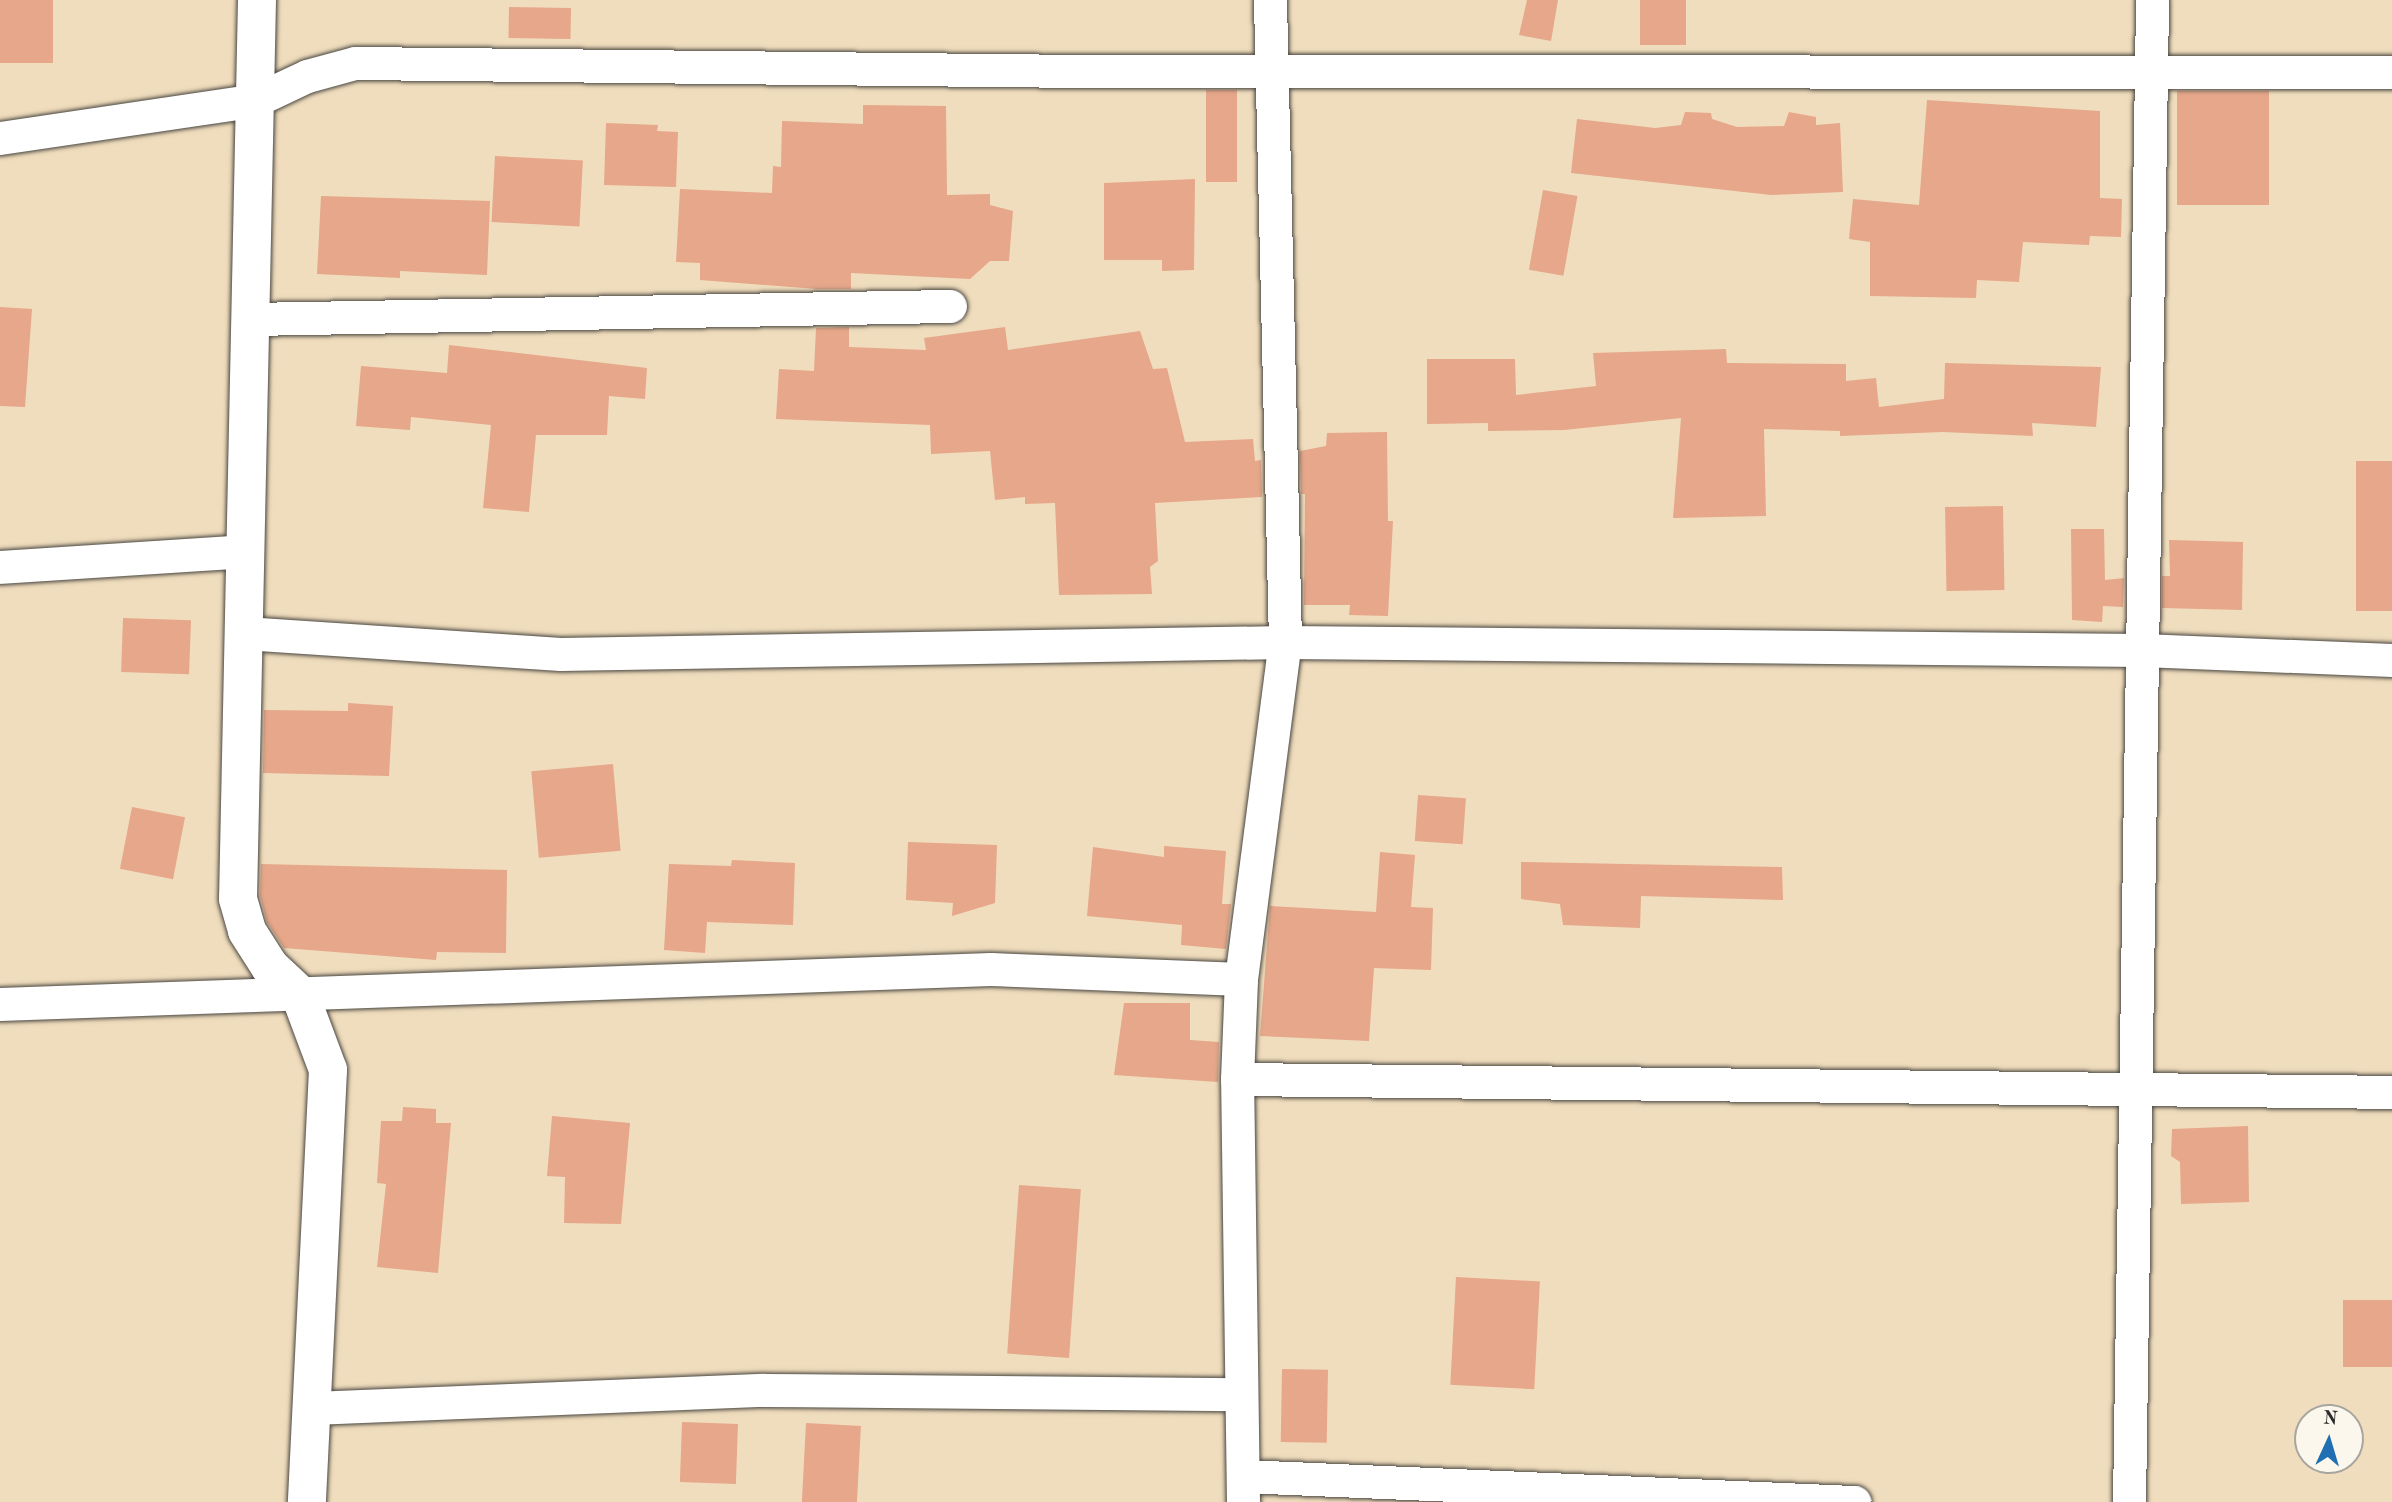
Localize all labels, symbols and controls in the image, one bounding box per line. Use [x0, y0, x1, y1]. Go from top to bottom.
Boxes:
north arrow [2294, 1404, 2364, 1474]
text: N [2322, 1410, 2338, 1430]

